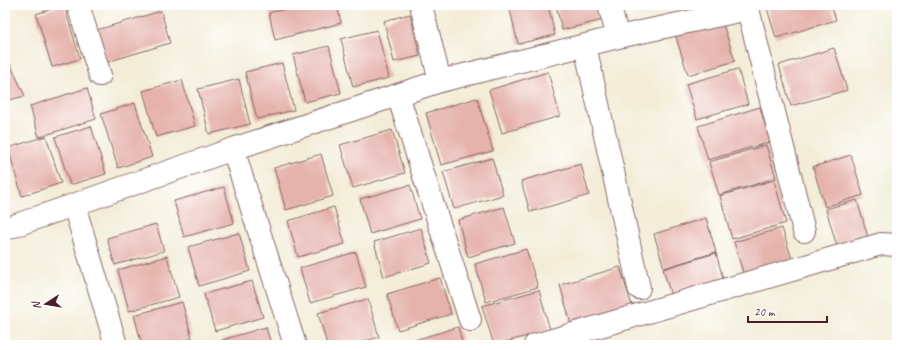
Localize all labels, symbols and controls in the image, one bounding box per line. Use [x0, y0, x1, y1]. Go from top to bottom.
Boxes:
north arrow [26, 284, 66, 324]
scale bar [748, 298, 827, 324]
text: N [28, 299, 44, 311]
text: 20 m [754, 304, 776, 320]

